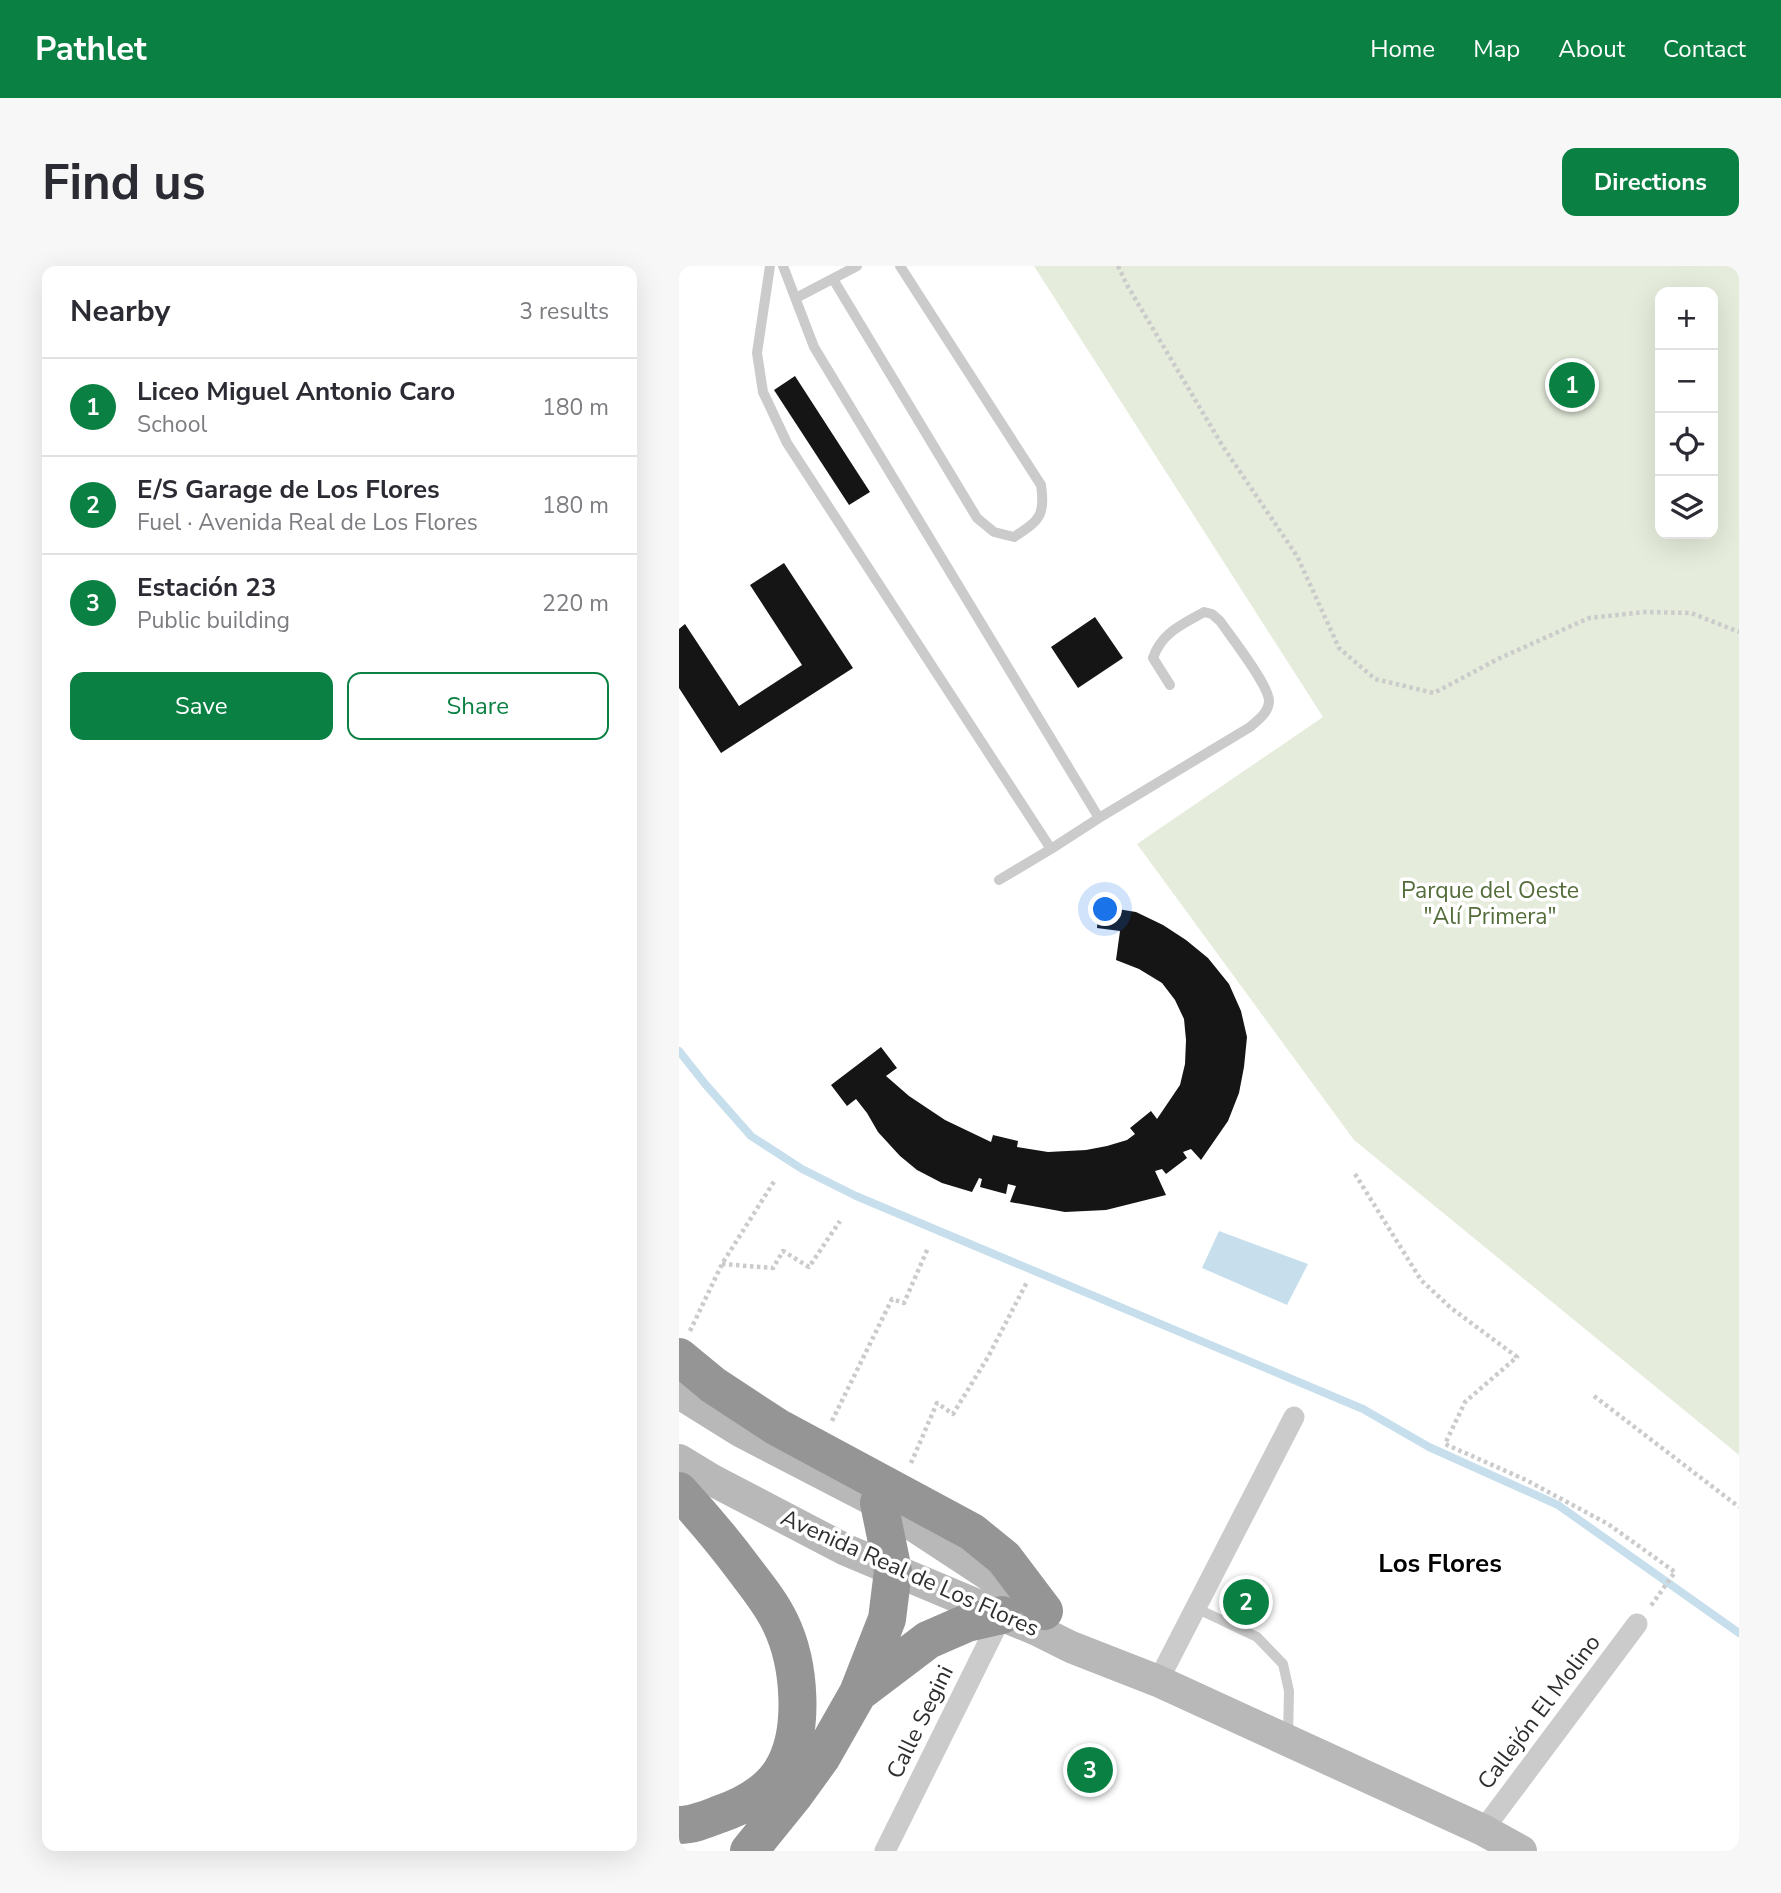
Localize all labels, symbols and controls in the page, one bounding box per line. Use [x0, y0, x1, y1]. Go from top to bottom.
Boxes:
text: Pathlet [35, 27, 147, 72]
text: Home [1370, 33, 1435, 65]
text: Map [1473, 33, 1520, 65]
text: About [1558, 33, 1625, 65]
text: Contact [1663, 33, 1746, 65]
button: Directions [1562, 148, 1739, 216]
text: Find us [42, 149, 206, 216]
map controls [1655, 287, 1718, 539]
button: + [1655, 287, 1718, 350]
text: Nearby [70, 291, 170, 332]
text: 3 results [519, 296, 609, 327]
button: − [1655, 350, 1718, 413]
pin: 1 [1549, 359, 1595, 411]
text: Liceo Miguel Antonio Caro [137, 374, 455, 409]
text: 1 [86, 392, 100, 423]
text: 180 m [542, 392, 609, 423]
text: School [137, 409, 207, 440]
button: locate [1655, 413, 1718, 476]
text: E/S Garage de Los Flores [137, 472, 440, 507]
button: layers [1655, 476, 1718, 539]
text: 2 [86, 490, 100, 521]
text: 180 m [542, 490, 609, 521]
text: Fuel · Avenida Real de Los Flores [137, 507, 478, 538]
text: Estación 23 [137, 570, 276, 605]
text: 3 [86, 588, 100, 619]
text: 220 m [542, 588, 609, 619]
text: Public building [137, 605, 290, 636]
button: Save [70, 672, 333, 740]
button: Share [347, 672, 609, 740]
park label: Parque del Oeste "Alí Primera" [1401, 875, 1579, 932]
your location [1088, 892, 1122, 926]
street label: Avenida Real de Los Flores [776, 1502, 1044, 1644]
district label: Los Flores [1378, 1546, 1502, 1581]
pin: 2 [1223, 1576, 1269, 1628]
street label: Callejón El Molino [1470, 1628, 1608, 1796]
street label: Calle Segini [879, 1660, 961, 1784]
pin: 3 [1067, 1744, 1113, 1796]

